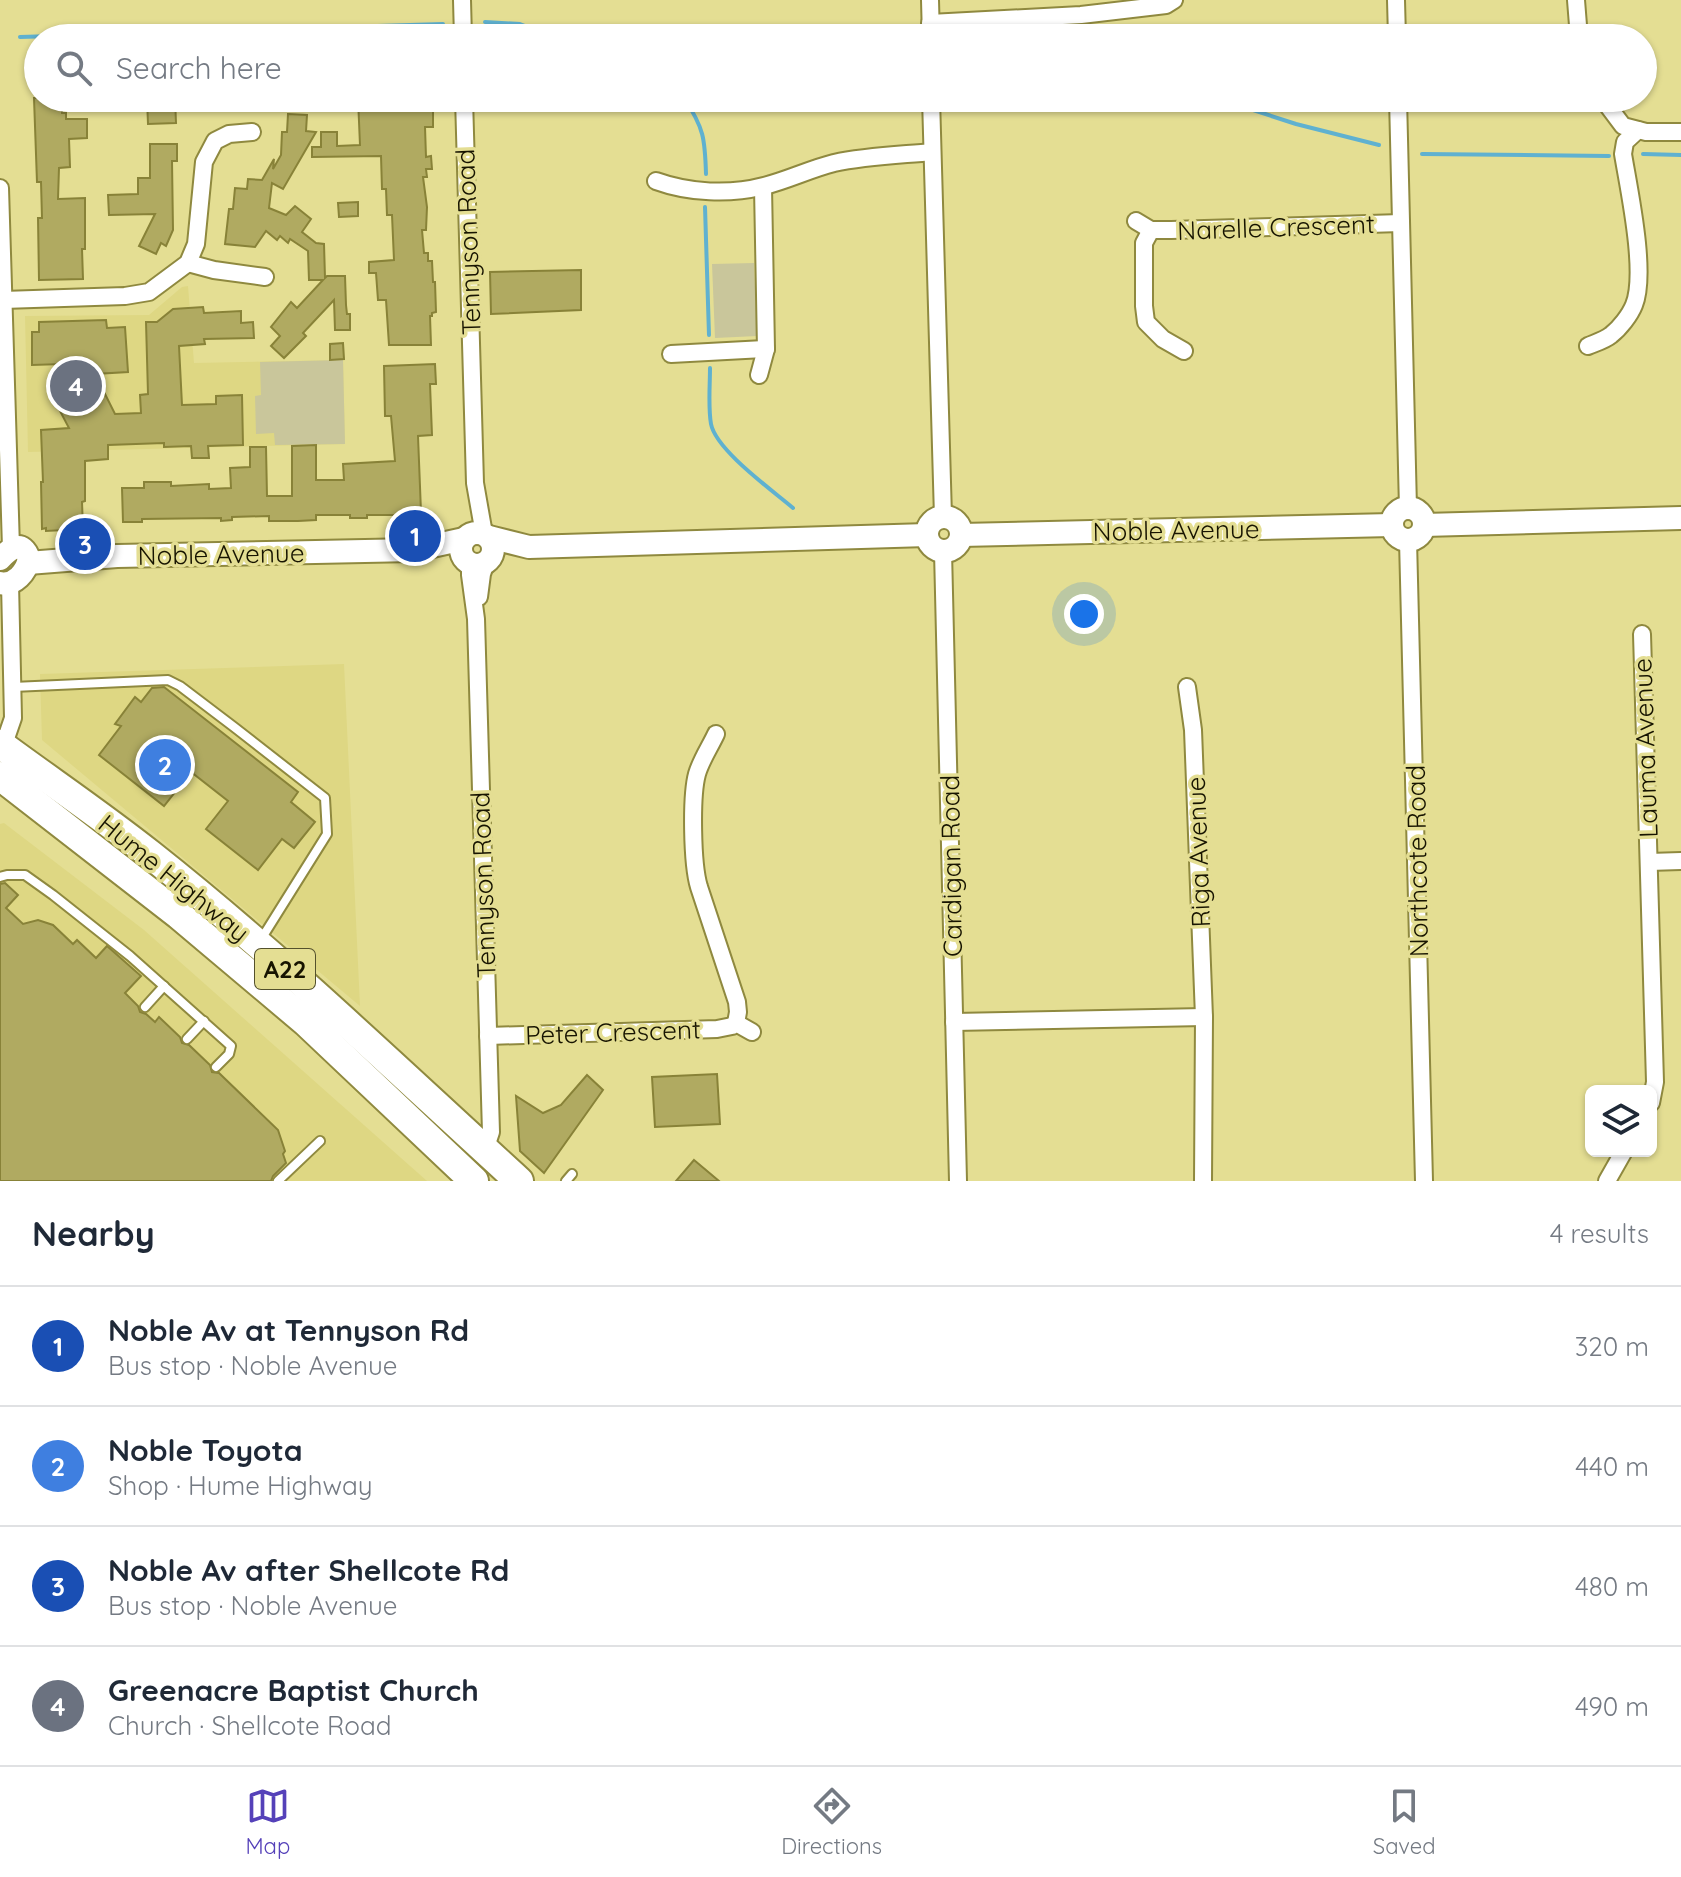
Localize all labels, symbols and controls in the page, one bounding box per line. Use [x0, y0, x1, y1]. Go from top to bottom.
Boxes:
search box [24, 24, 1657, 112]
icon: search [52, 46, 96, 90]
text: Search here [116, 49, 282, 87]
street label: Tennyson Road [448, 148, 488, 336]
street label: Narelle Crescent [1177, 207, 1375, 247]
pin: 4 [50, 356, 102, 416]
pin: 1 [389, 506, 441, 566]
street label: Noble Avenue [1092, 512, 1260, 548]
pin: 3 [59, 514, 111, 574]
street label: Noble Avenue [137, 536, 305, 572]
your location [1064, 594, 1104, 634]
street label: Lauma Avenue [1625, 658, 1665, 838]
pin: 2 [139, 735, 191, 795]
street label: Northcote Road [1399, 765, 1435, 957]
street label: Cardigan Road [933, 775, 969, 957]
street label: Riga Avenue [1179, 776, 1217, 928]
street label: Tennyson Road [463, 791, 503, 979]
street label: Hume Highway [92, 807, 256, 949]
road number: A22 [255, 949, 315, 989]
street label: Peter Crescent [525, 1012, 701, 1052]
map controls [1585, 1085, 1657, 1157]
button: layers [1585, 1085, 1657, 1157]
text: Nearby [32, 1212, 155, 1255]
text: 4 results [1550, 1217, 1649, 1250]
text: Noble Av at Tennyson Rd [108, 1311, 469, 1349]
text: 1 [53, 1330, 63, 1363]
text: 320 m [1575, 1330, 1649, 1363]
text: Bus stop · Noble Avenue [108, 1349, 397, 1382]
text: Noble Toyota [108, 1431, 303, 1469]
text: 2 [51, 1450, 65, 1483]
text: 440 m [1575, 1450, 1649, 1483]
text: Shop · Hume Highway [108, 1469, 373, 1502]
text: Noble Av after Shellcote Rd [108, 1551, 509, 1589]
text: 3 [51, 1570, 65, 1603]
text: 480 m [1575, 1570, 1649, 1603]
text: Bus stop · Noble Avenue [108, 1589, 397, 1622]
text: Greenacre Baptist Church [108, 1671, 479, 1709]
text: 4 [50, 1690, 66, 1723]
text: 490 m [1575, 1690, 1649, 1723]
text: Church · Shellcote Road [108, 1709, 391, 1742]
tab: Map [245, 1784, 290, 1860]
tab: Directions [781, 1784, 882, 1860]
tab: Saved [1373, 1784, 1436, 1860]

